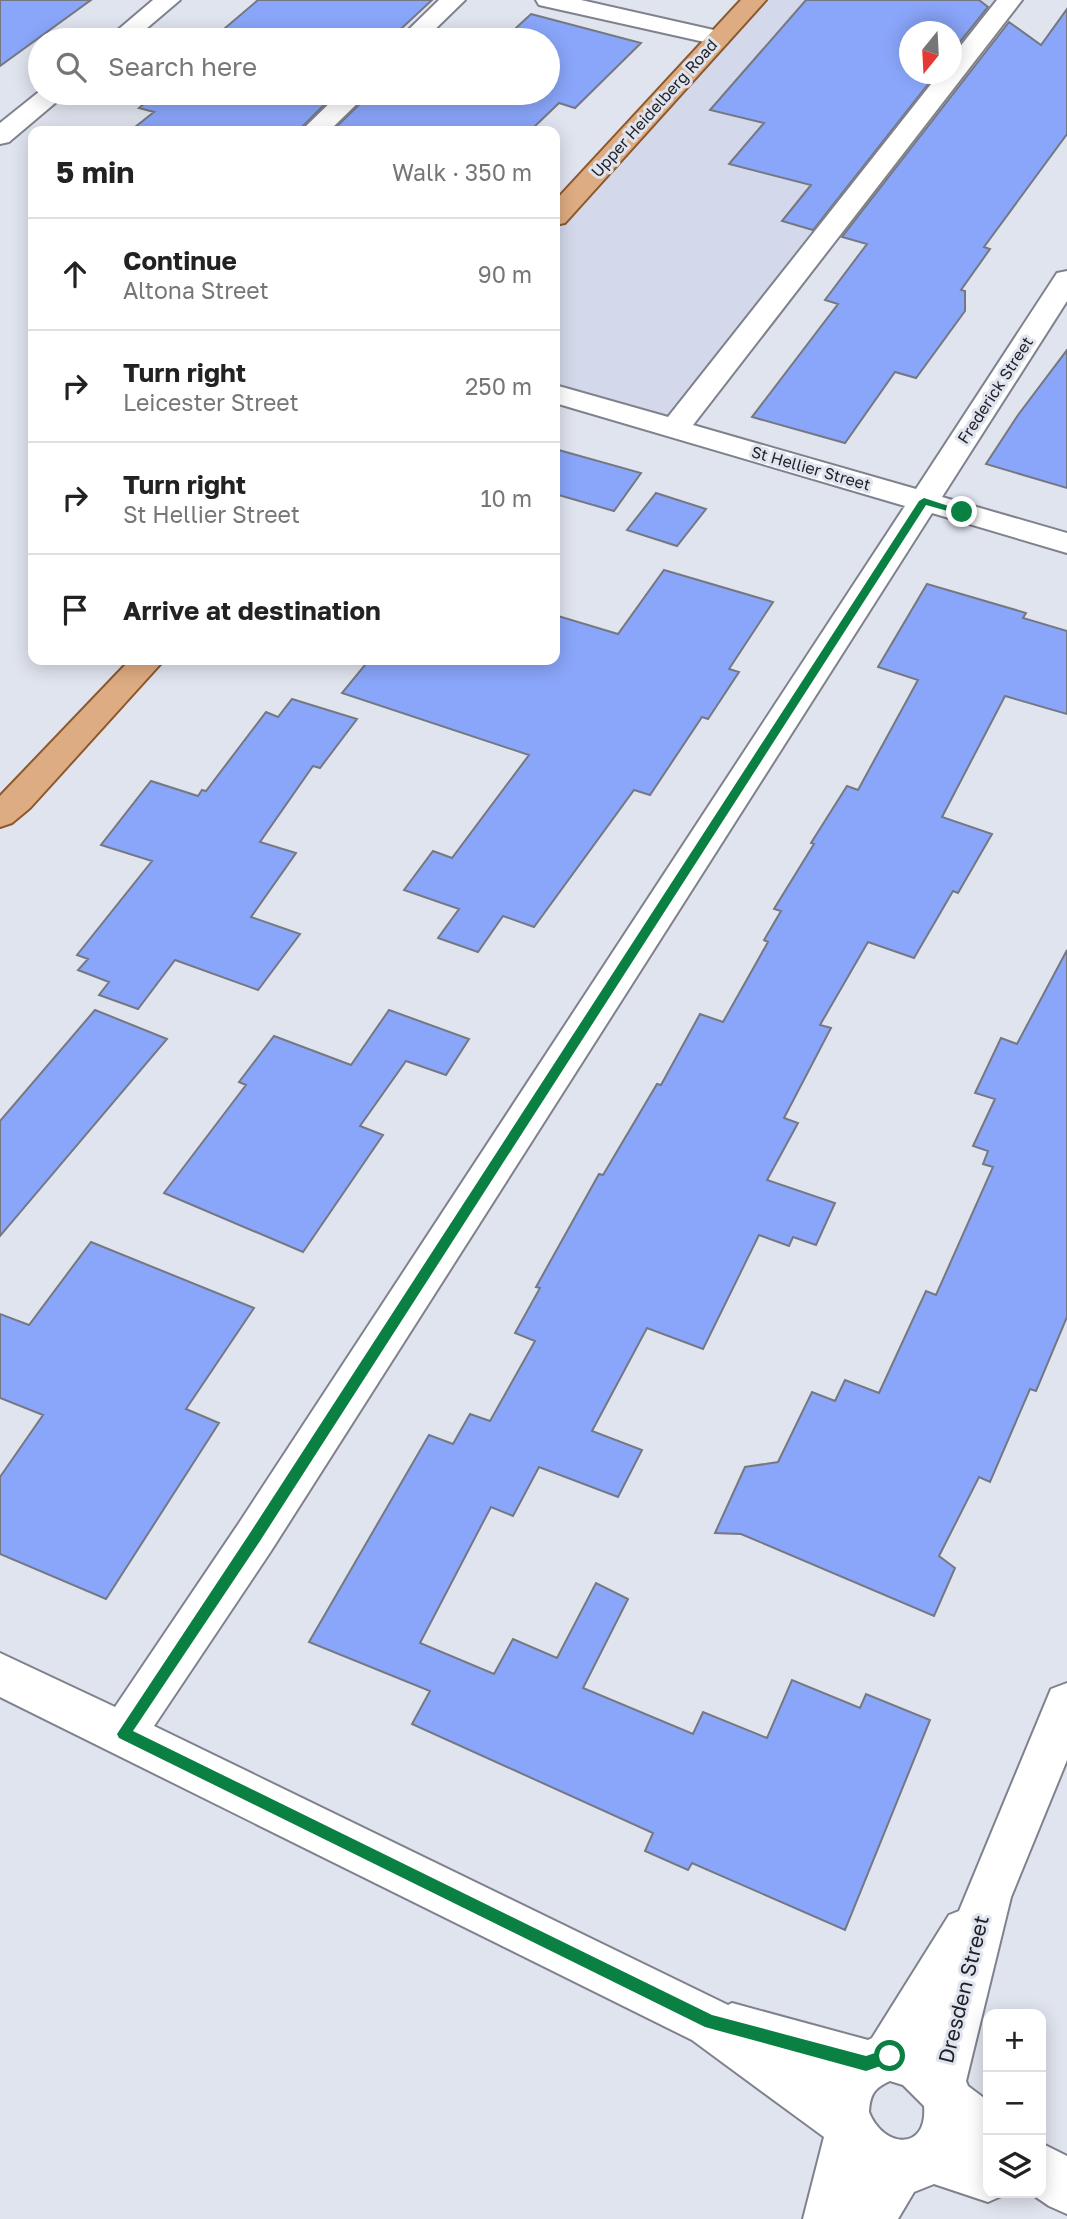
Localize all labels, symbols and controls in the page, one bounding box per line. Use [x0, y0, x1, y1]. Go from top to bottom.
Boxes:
north arrow [899, 21, 962, 84]
search box [28, 28, 560, 105]
street label: Upper Heidelberg Road [587, 35, 721, 181]
icon: search [52, 48, 90, 86]
text: Search here [108, 51, 257, 82]
text: 5 min [56, 154, 134, 190]
text: Walk · 350 m [392, 158, 532, 186]
text: Continue [123, 245, 237, 276]
icon: ahead [56, 255, 94, 293]
text: 90 m [478, 260, 532, 288]
text: Altona Street [123, 276, 269, 304]
street label: Frederick Street [953, 333, 1037, 447]
text: Turn right [123, 357, 246, 388]
icon: right [56, 367, 94, 405]
text: 250 m [465, 372, 532, 400]
text: Leicester Street [123, 388, 299, 416]
street label: St Hellier Street [749, 441, 873, 495]
text: Turn right [123, 469, 246, 500]
icon: right [56, 479, 94, 517]
text: 10 m [480, 484, 532, 512]
route end [946, 496, 977, 527]
text: St Hellier Street [123, 500, 300, 528]
icon: arrive [56, 591, 94, 629]
text: Arrive at destination [123, 595, 381, 626]
street label: Dresden Street [932, 1912, 994, 2066]
map controls [983, 2009, 1046, 2198]
button: + [983, 2009, 1046, 2072]
route start [874, 2040, 905, 2071]
button: − [983, 2072, 1046, 2135]
button: layers [983, 2135, 1046, 2198]

